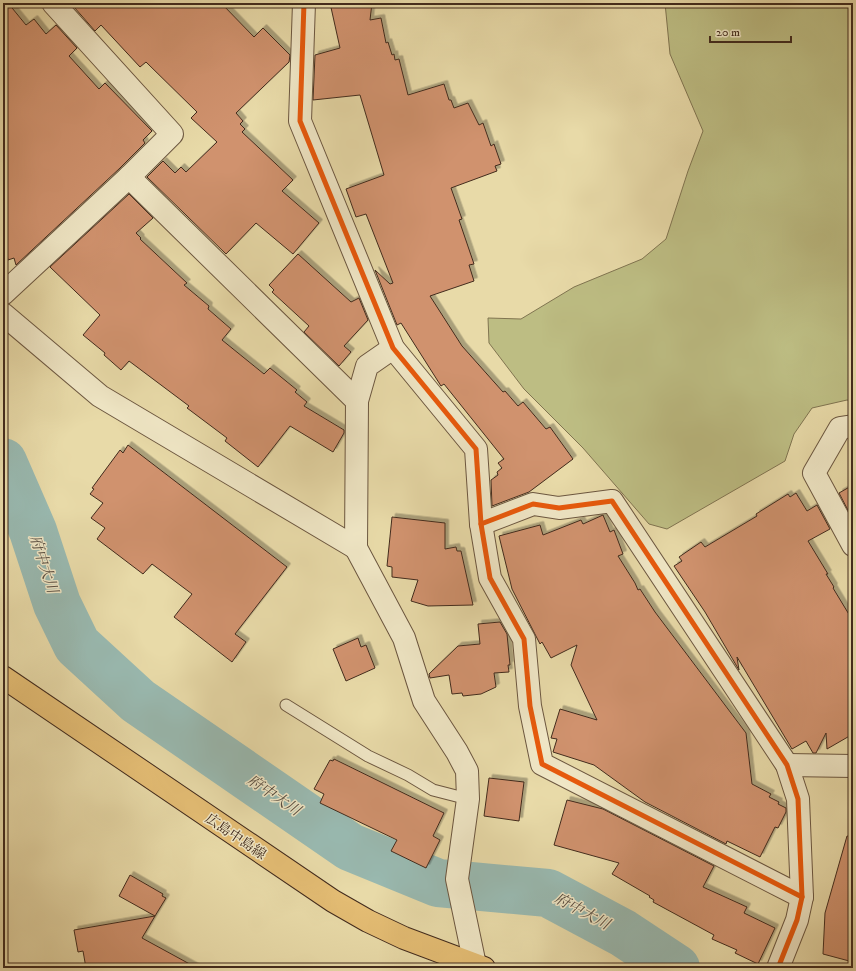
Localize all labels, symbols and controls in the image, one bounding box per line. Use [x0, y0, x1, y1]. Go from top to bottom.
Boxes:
scale bar [710, 18, 791, 44]
text: 20 m [716, 25, 740, 40]
water label: 府中大川 [25, 533, 62, 598]
water label: 府中大川 [244, 771, 306, 821]
street label: 広島中島線 [201, 810, 269, 864]
water label: 府中大川 [551, 889, 614, 935]

